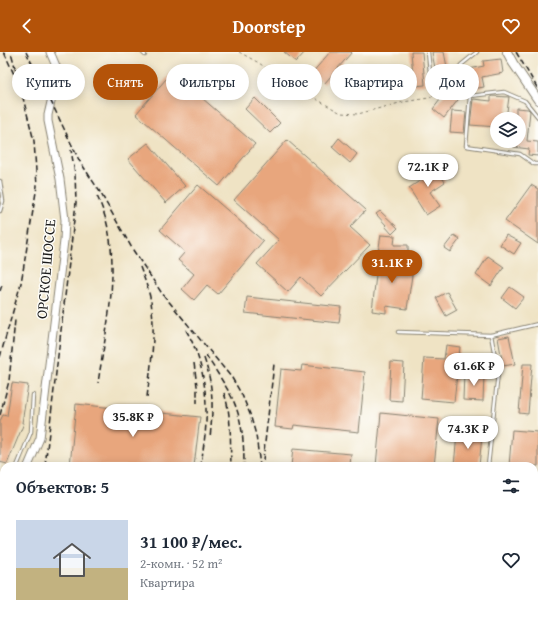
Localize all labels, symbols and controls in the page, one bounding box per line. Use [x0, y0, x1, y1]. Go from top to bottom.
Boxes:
text: Doorstep [233, 13, 305, 40]
icon: back [16, 15, 38, 37]
icon: heart [500, 15, 522, 37]
chip: Купить [12, 64, 85, 100]
chip: Снять [93, 64, 158, 100]
chip: Фильтры [166, 64, 249, 100]
chip: Новое [257, 64, 322, 100]
chip: Квартира [330, 64, 417, 100]
chip: Дом [425, 64, 479, 100]
map controls [490, 112, 526, 148]
button: layers [490, 112, 526, 148]
pin: 72.1K ₽ [391, 154, 465, 188]
text: 72.1K ₽ [407, 157, 449, 176]
street label: ОРСКОЕ ШОССЕ [31, 218, 60, 320]
pin: 31.1K ₽ [355, 250, 429, 284]
text: 31.1K ₽ [371, 253, 413, 272]
pin: 61.6K ₽ [437, 353, 511, 387]
text: 61.6K ₽ [453, 356, 495, 375]
pin: 35.8K ₽ [96, 404, 170, 438]
text: 35.8K ₽ [112, 407, 154, 426]
pin: 74.3K ₽ [431, 416, 505, 450]
text: 74.3K ₽ [447, 419, 489, 438]
text: Объектов: 5 [16, 474, 109, 499]
icon: filters [500, 475, 522, 497]
text: 31 100 ₽/мес. [140, 529, 242, 554]
icon: home [48, 536, 96, 584]
icon: heart [500, 549, 522, 571]
text: 2-комн. · 52 m² [140, 554, 222, 573]
text: Квартира [140, 573, 195, 592]

